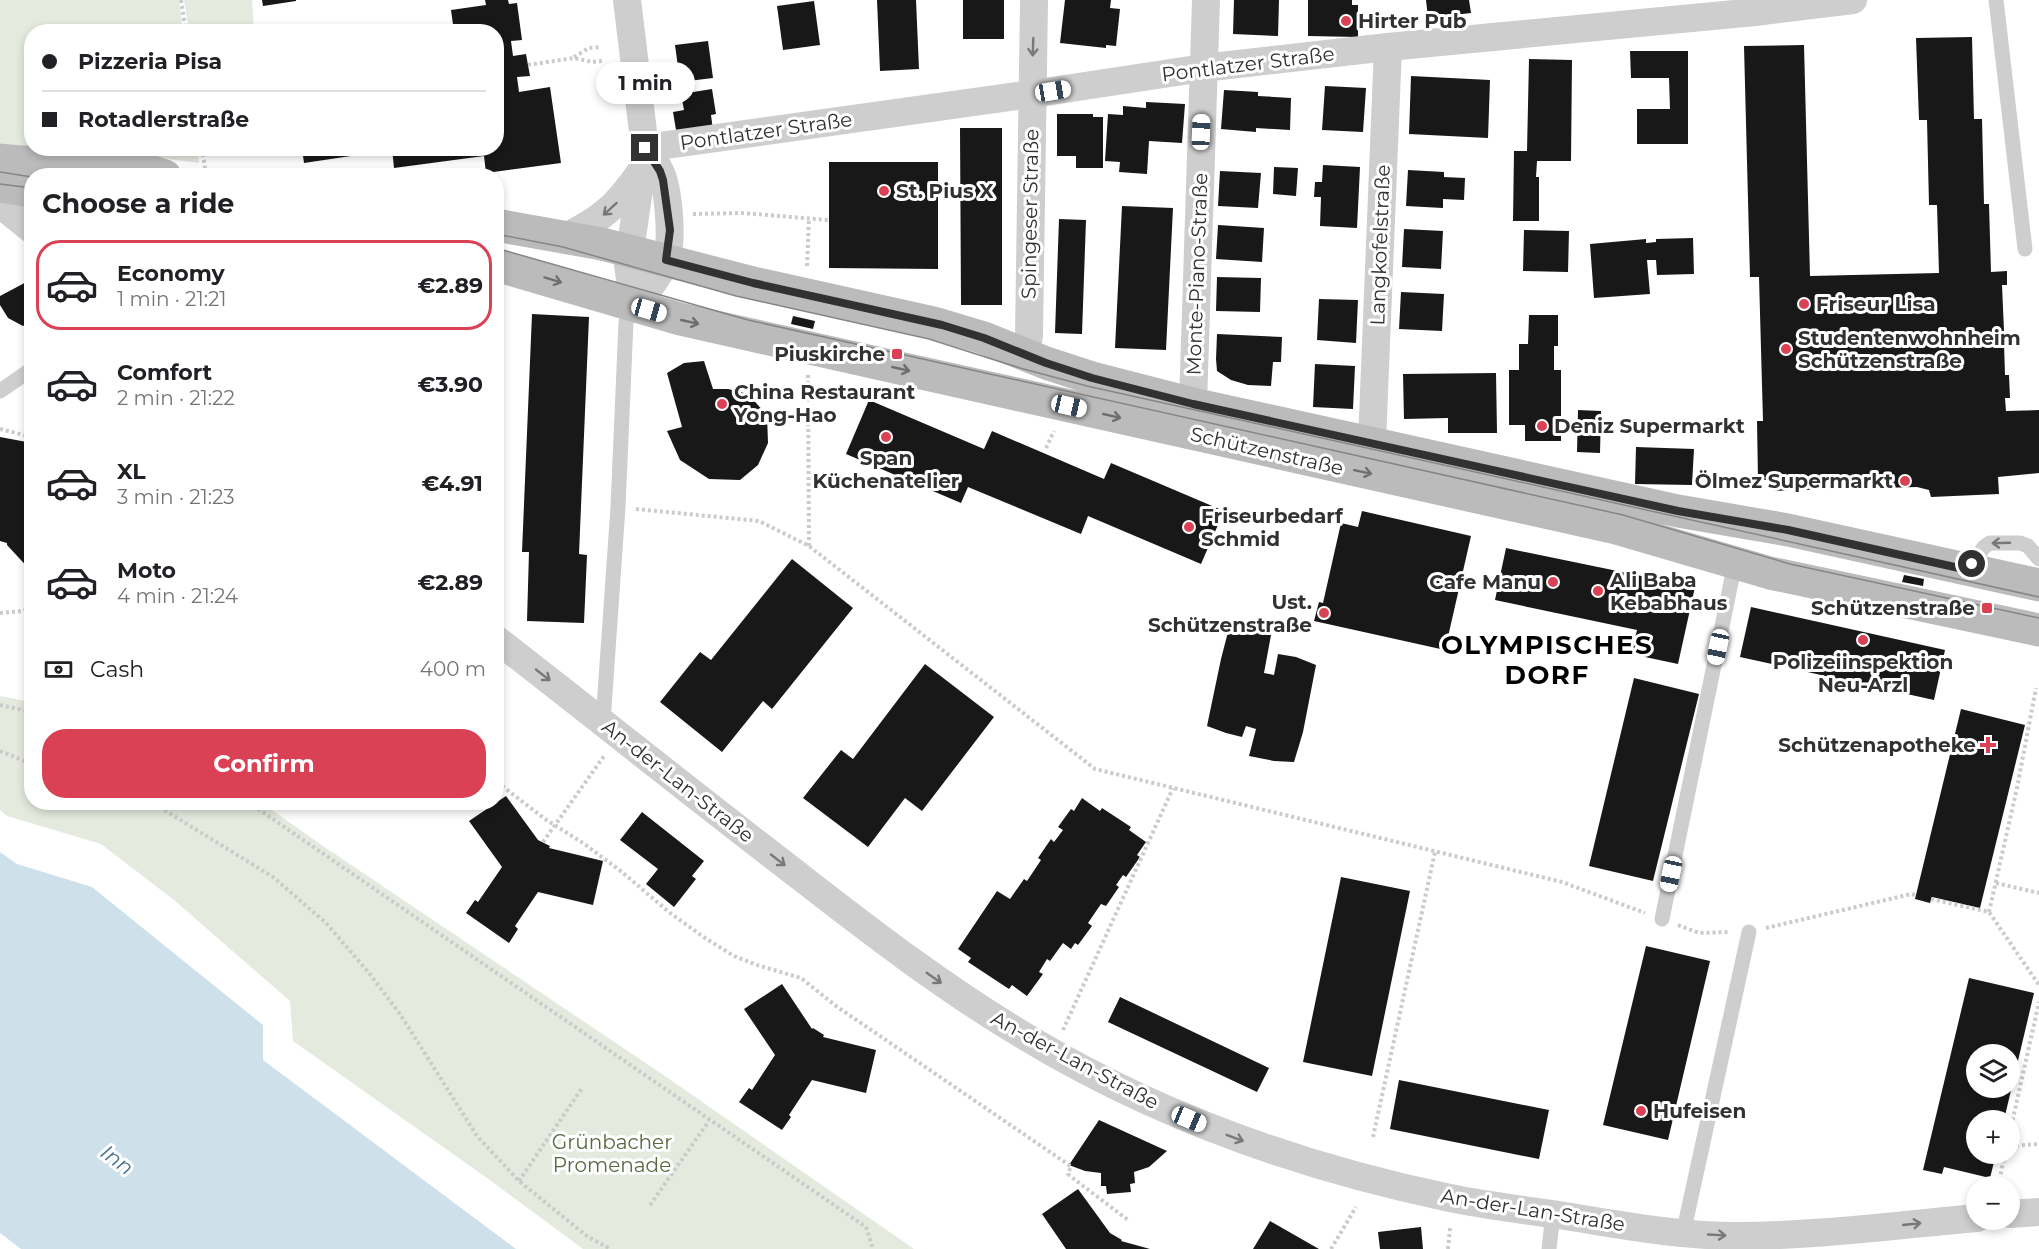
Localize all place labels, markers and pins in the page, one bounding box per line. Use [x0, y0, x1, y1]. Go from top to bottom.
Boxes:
place label: Hirter Pub [1358, 9, 1467, 33]
marker: Hirter Pub [1339, 14, 1353, 28]
place label: St. Pius X [896, 179, 994, 203]
marker: St. Pius X [877, 184, 891, 198]
place label: Friseur Lisa [1816, 292, 1935, 316]
marker: Friseur Lisa [1797, 297, 1811, 311]
place label: Studentenwohnheim Schützenstraße [1798, 326, 2021, 373]
place label: Piuskirche [774, 342, 885, 366]
marker: Studentenwohnheim Schützenstraße [1779, 342, 1793, 356]
marker: Piuskirche [890, 347, 904, 361]
place label: China Restaurant Yong-Hao [733, 380, 915, 427]
marker: China Restaurant Yong-Hao [715, 397, 729, 411]
place label: Deniz Supermarkt [1554, 414, 1745, 438]
marker: Deniz Supermarkt [1535, 419, 1549, 433]
marker: Span Küchenatelier [879, 430, 893, 444]
place label: Span Küchenatelier [813, 446, 960, 493]
place label: Ölmez Supermarkt [1695, 469, 1893, 493]
marker: Ölmez Supermarkt [1898, 474, 1912, 488]
place label: Friseurbedarf Schmid [1201, 504, 1344, 551]
marker: Friseurbedarf Schmid [1182, 520, 1196, 534]
place label: Ali Baba Kebabhaus [1609, 568, 1728, 615]
place label: Cafe Manu [1429, 570, 1541, 594]
marker: Cafe Manu [1546, 575, 1560, 589]
marker: Ali Baba Kebabhaus [1591, 584, 1605, 598]
place label: Ust. Schützenstraße [1148, 590, 1312, 637]
place label: Schützenstraße [1811, 596, 1975, 620]
marker: Schützenstraße [1980, 601, 1994, 615]
marker: Ust. Schützenstraße [1317, 606, 1331, 620]
marker: Polizeiinspektion Neu-Arzl [1856, 633, 1870, 647]
place label: Polizeiinspektion Neu-Arzl [1773, 650, 1953, 697]
place label: Schützenapotheke [1778, 733, 1976, 757]
marker: Schützenapotheke [1981, 738, 1995, 752]
place label: Hufeisen [1653, 1099, 1746, 1123]
marker: Hufeisen [1634, 1104, 1648, 1118]

